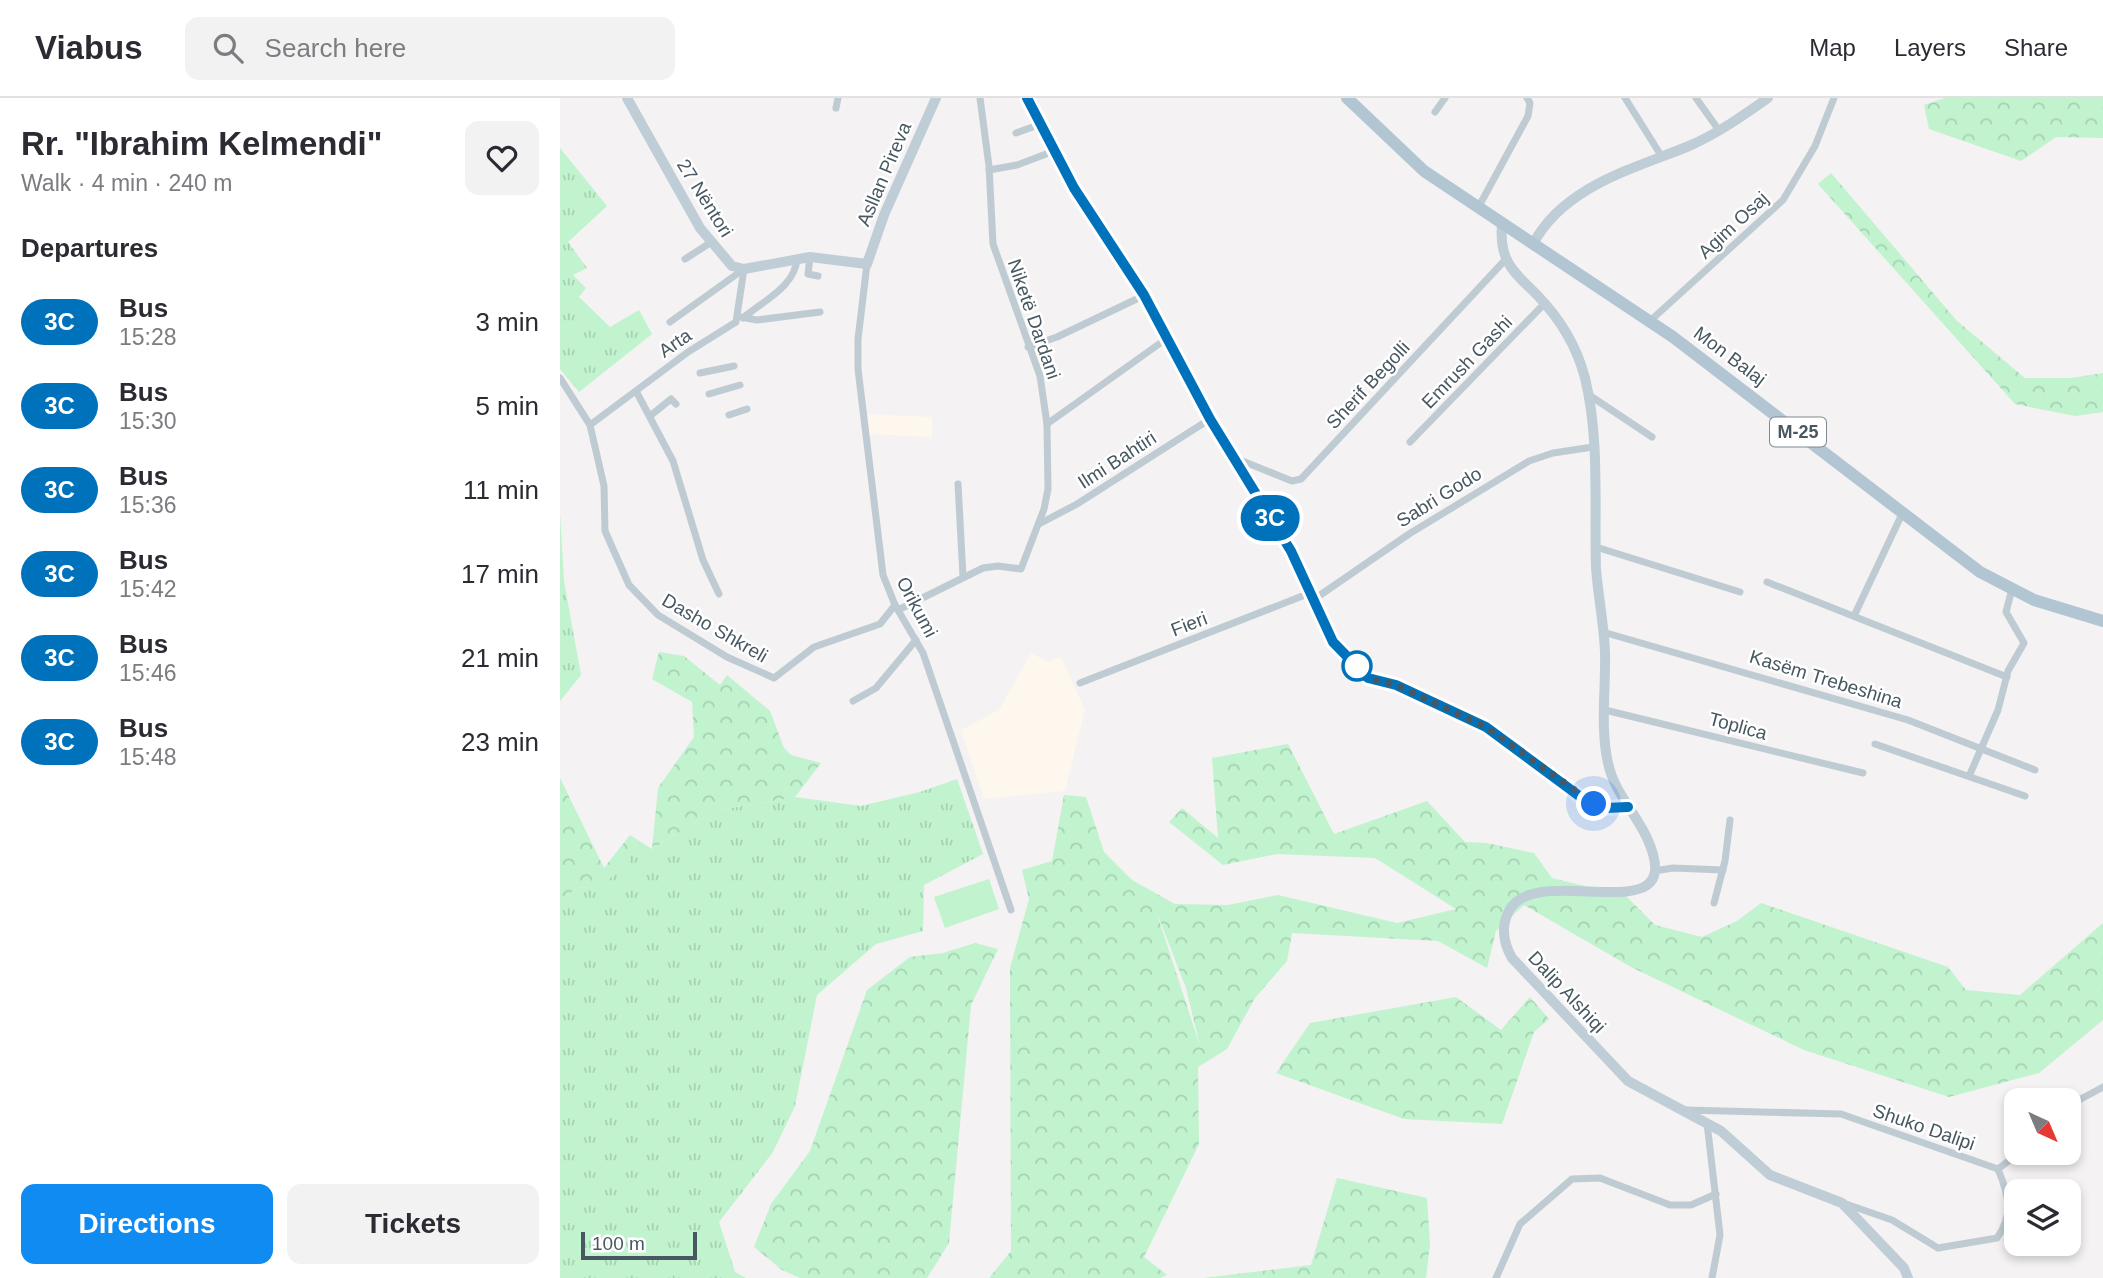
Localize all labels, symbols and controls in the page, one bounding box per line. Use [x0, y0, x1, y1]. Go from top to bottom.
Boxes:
search box [185, 17, 675, 80]
text: Viabus [35, 29, 143, 66]
icon: search [209, 29, 247, 67]
text: Search here [265, 33, 406, 63]
text: Map [1809, 34, 1856, 61]
text: Layers [1894, 34, 1966, 61]
text: Share [2004, 34, 2068, 61]
street label: Asllan Pireva [853, 118, 915, 229]
button: heart [465, 121, 539, 195]
text: Rr. "Ibrahim Kelmendi" [21, 125, 382, 162]
street label: 27 Nëntori [673, 155, 737, 241]
text: Walk · 4 min · 240 m [21, 170, 232, 196]
street label: Agim Osaj [1694, 187, 1772, 263]
text: Departures [21, 233, 158, 263]
street label: Niketë Dardani [1004, 256, 1064, 382]
text: Bus [119, 293, 168, 323]
text: 3 min [475, 307, 539, 337]
text: 3C [44, 308, 75, 335]
street label: Emrush Gashi [1418, 311, 1516, 413]
street label: Mon Balaj [1690, 322, 1770, 390]
text: 15:28 [119, 324, 177, 350]
street label: Arta [655, 324, 696, 361]
street label: Sherif Begolli [1322, 337, 1414, 433]
text: Bus [119, 377, 168, 407]
text: 5 min [475, 391, 539, 421]
text: 3C [44, 392, 75, 419]
text: 15:30 [119, 408, 177, 434]
road number: M-25 [1770, 418, 1826, 446]
street label: Ilmi Bahtiri [1074, 427, 1160, 493]
text: Bus [119, 461, 168, 491]
street label: Sabri Godo [1393, 463, 1485, 531]
text: 11 min [463, 475, 539, 505]
text: 3C [44, 476, 75, 503]
text: 15:36 [119, 492, 177, 518]
line badge: 3C [1238, 495, 1302, 541]
text: 3C [1255, 504, 1285, 531]
text: Bus [119, 545, 168, 575]
text: 17 min [461, 559, 539, 589]
text: 3C [44, 560, 75, 587]
street label: Orikumi [892, 573, 942, 641]
text: 15:42 [119, 576, 177, 602]
street label: Dasho Shkreli [659, 589, 771, 667]
street label: Fieri [1168, 608, 1210, 640]
text: Bus [119, 629, 168, 659]
text: 21 min [461, 643, 539, 673]
text: 3C [44, 644, 75, 671]
street label: Kasëm Trebeshina [1747, 646, 1905, 712]
unlabelled marker [1342, 651, 1372, 681]
text: 15:46 [119, 660, 177, 686]
street label: Toplica [1707, 708, 1770, 744]
text: Bus [119, 713, 168, 743]
text: 23 min [461, 727, 539, 757]
text: 3C [44, 728, 75, 755]
text: 15:48 [119, 744, 177, 770]
your location [1576, 786, 1611, 821]
street label: Dalip Alshiqi [1524, 947, 1610, 1037]
north arrow [2004, 1088, 2081, 1166]
map controls [2004, 1088, 2081, 1256]
street label: Shuko Dalipi [1870, 1100, 1978, 1154]
button: layers [2004, 1179, 2081, 1256]
button: Directions [21, 1184, 273, 1264]
button: Tickets [287, 1184, 539, 1264]
scale bar [581, 1229, 696, 1261]
text: 100 m [592, 1233, 645, 1254]

